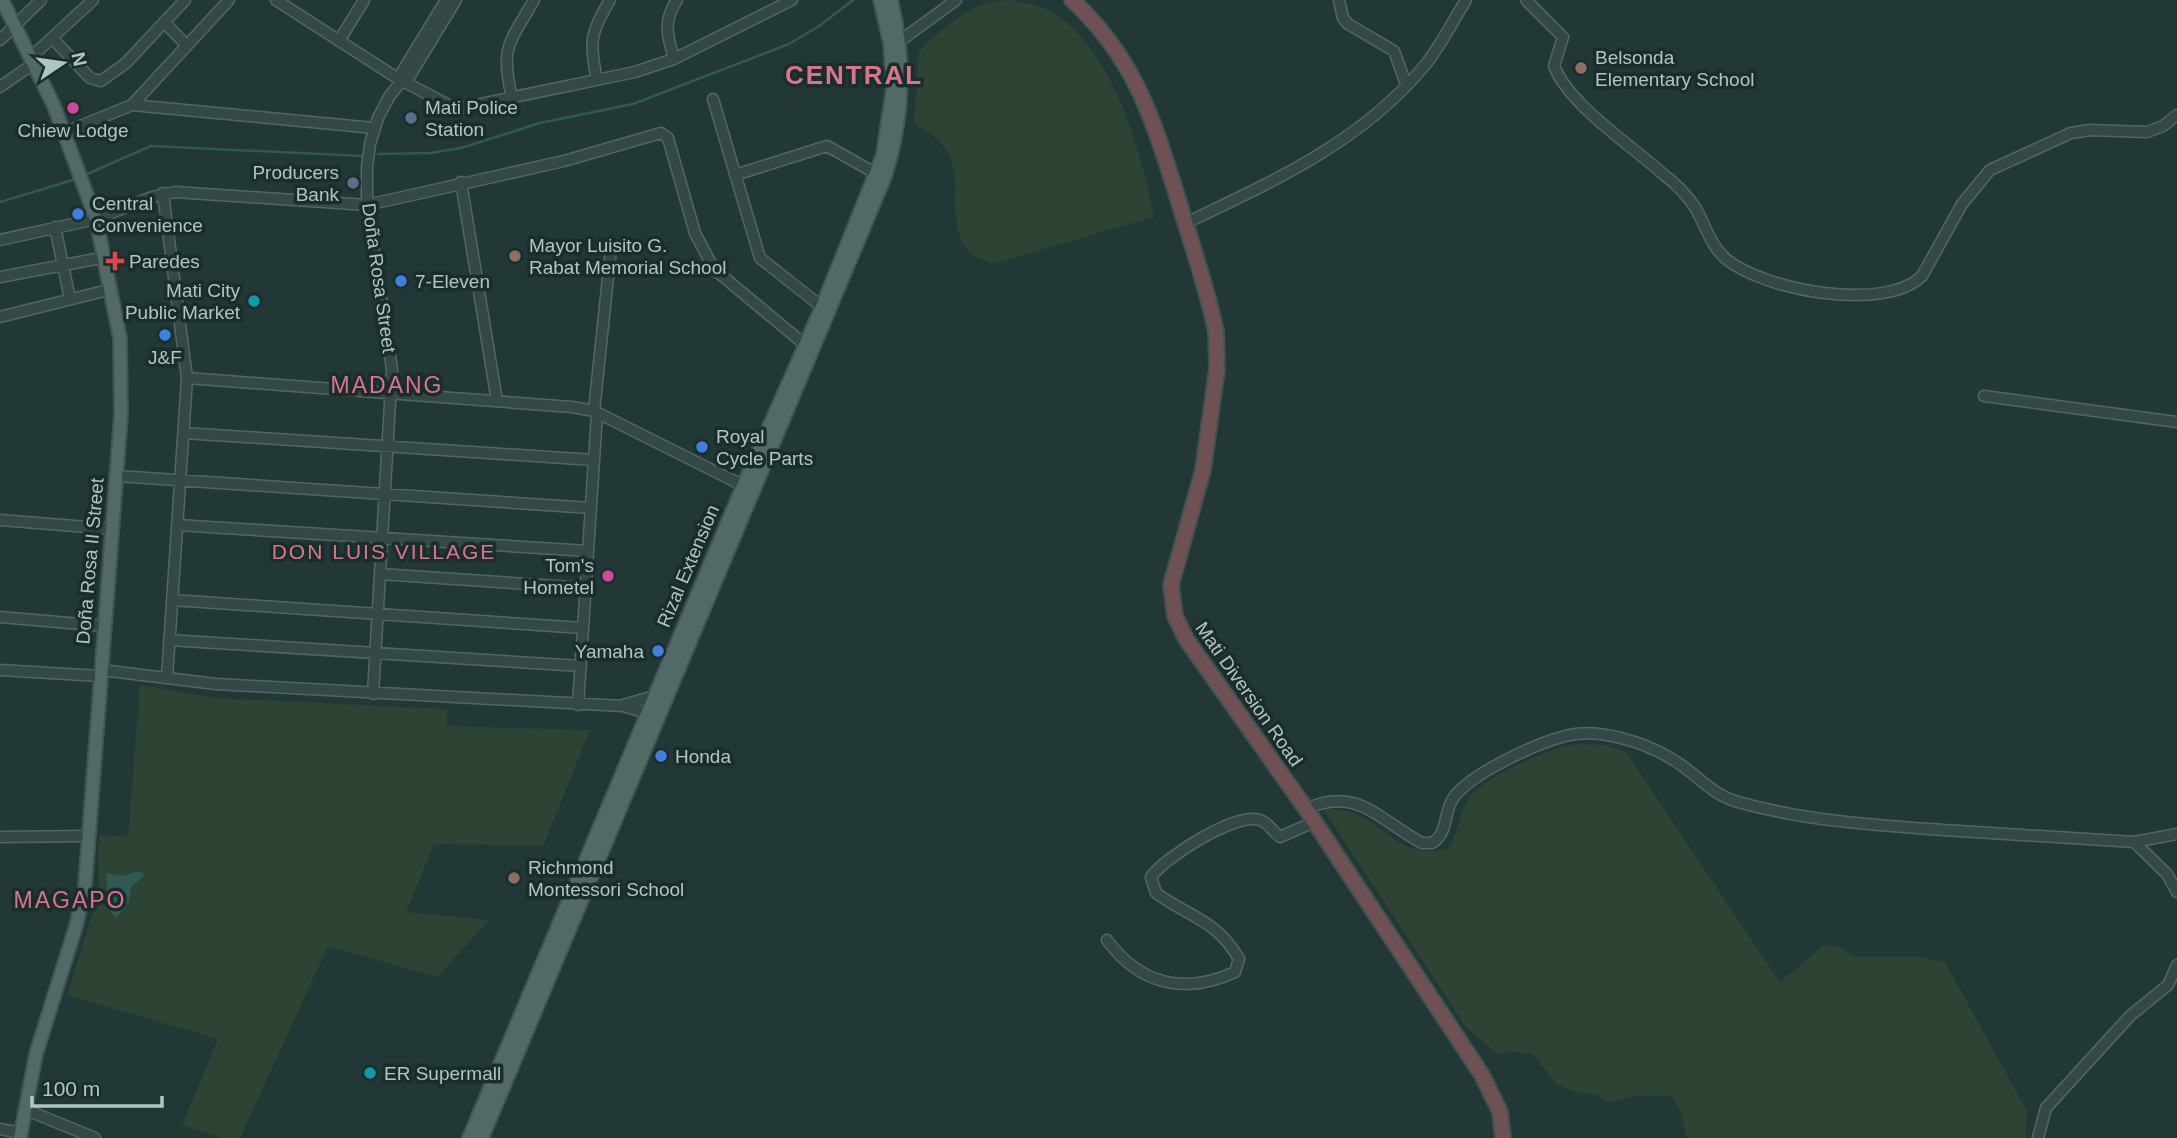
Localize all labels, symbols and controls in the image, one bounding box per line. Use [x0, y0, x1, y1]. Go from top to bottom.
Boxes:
north arrow [28, 28, 98, 98]
place label: Belsonda Elementary School [1595, 47, 1754, 90]
text: N [67, 50, 91, 68]
district label: CENTRAL [785, 60, 923, 90]
marker: Belsonda Elementary School [1573, 60, 1589, 76]
place label: Mati Police Station [425, 97, 518, 140]
marker: Chiew Lodge [65, 100, 81, 116]
marker: Mati Police Station [403, 110, 419, 126]
place label: Chiew Lodge [18, 120, 128, 141]
place label: Producers Bank [252, 162, 339, 205]
marker: Producers Bank [345, 175, 361, 191]
place label: Central Convenience [92, 193, 203, 236]
street label: Doña Rosa Street [358, 202, 400, 355]
marker: Central Convenience [70, 206, 86, 222]
place label: Mayor Luisito G. Rabat Memorial School [529, 235, 726, 278]
marker: Mayor Luisito G. Rabat Memorial School [507, 248, 523, 264]
place label: Paredes [129, 251, 200, 272]
marker: Paredes [107, 253, 123, 269]
place label: 7-Eleven [415, 271, 490, 292]
marker: 7-Eleven [393, 273, 409, 289]
place label: Mati City Public Market [125, 280, 241, 323]
marker: Mati City Public Market [246, 293, 262, 309]
marker: J&F [157, 327, 173, 343]
place label: J&F [148, 347, 182, 368]
district label: MADANG [331, 372, 443, 398]
place label: Royal Cycle Parts [716, 426, 813, 469]
marker: Royal Cycle Parts [694, 439, 710, 455]
street label: Doña Rosa II Street [72, 476, 108, 645]
street label: Rizal Extension [653, 502, 723, 630]
district label: DON LUIS VILLAGE [272, 540, 496, 563]
place label: Tom's Hometel [523, 555, 594, 598]
marker: Tom's Hometel [600, 568, 616, 584]
street label: Mati Diversion Road [1191, 618, 1307, 770]
place label: Yamaha [575, 641, 644, 662]
marker: Yamaha [650, 643, 666, 659]
place label: Honda [675, 746, 731, 767]
marker: Honda [653, 748, 669, 764]
place label: Richmond Montessori School [528, 857, 684, 900]
marker: Richmond Montessori School [506, 870, 522, 886]
district label: MAGAPO [14, 887, 126, 913]
place label: ER Supermall [384, 1063, 501, 1084]
scale bar [32, 1064, 161, 1108]
marker: ER Supermall [362, 1065, 378, 1081]
text: 100 m [42, 1077, 100, 1100]

